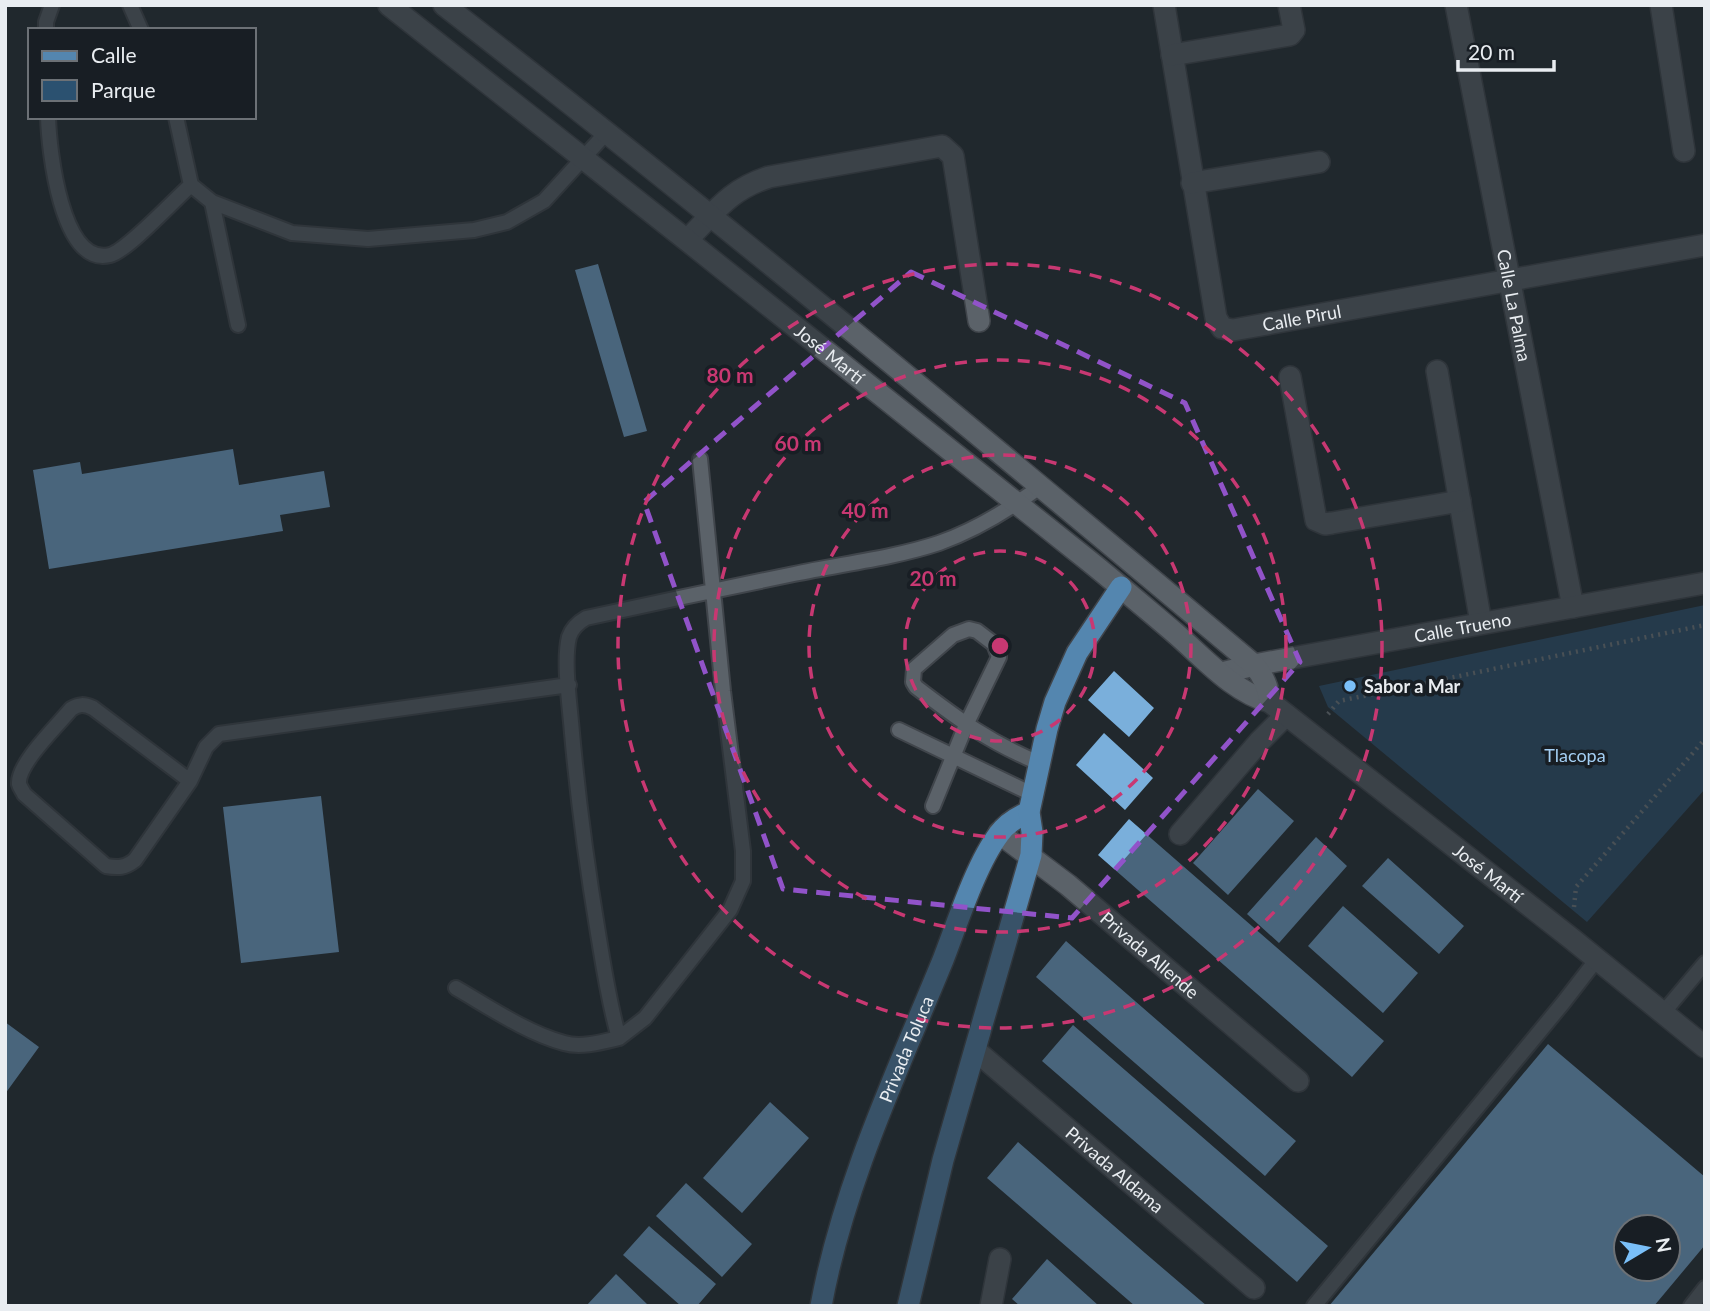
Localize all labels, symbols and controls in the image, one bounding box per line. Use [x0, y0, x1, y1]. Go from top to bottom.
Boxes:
legend [28, 28, 256, 119]
scale bar [1458, 28, 1554, 72]
text: 20 m [1468, 39, 1515, 64]
text: Calle [91, 42, 136, 67]
text: Parque [91, 77, 156, 102]
street label: Calle La Palma [1493, 247, 1536, 363]
street label: Calle Pirul [1261, 300, 1343, 335]
street label: José Martí [791, 320, 870, 389]
text: 80 m [706, 362, 754, 387]
text: 60 m [774, 430, 822, 455]
text: 40 m [841, 497, 889, 522]
text: 20 m [909, 565, 957, 590]
street label: Calle Trueno [1412, 607, 1513, 647]
centre of rings [988, 634, 1012, 658]
place label: Sabor a Mar [1364, 675, 1461, 697]
marker: Sabor a Mar [1342, 678, 1358, 694]
park label: Tlacopa [1544, 744, 1606, 766]
street label: José Martí [1449, 839, 1528, 908]
street label: Privada Allende [1096, 907, 1204, 1003]
street label: Privada Toluca [874, 993, 938, 1106]
street label: Privada Aldama [1061, 1122, 1168, 1217]
north arrow [1612, 1213, 1682, 1283]
text: N [1652, 1236, 1677, 1254]

